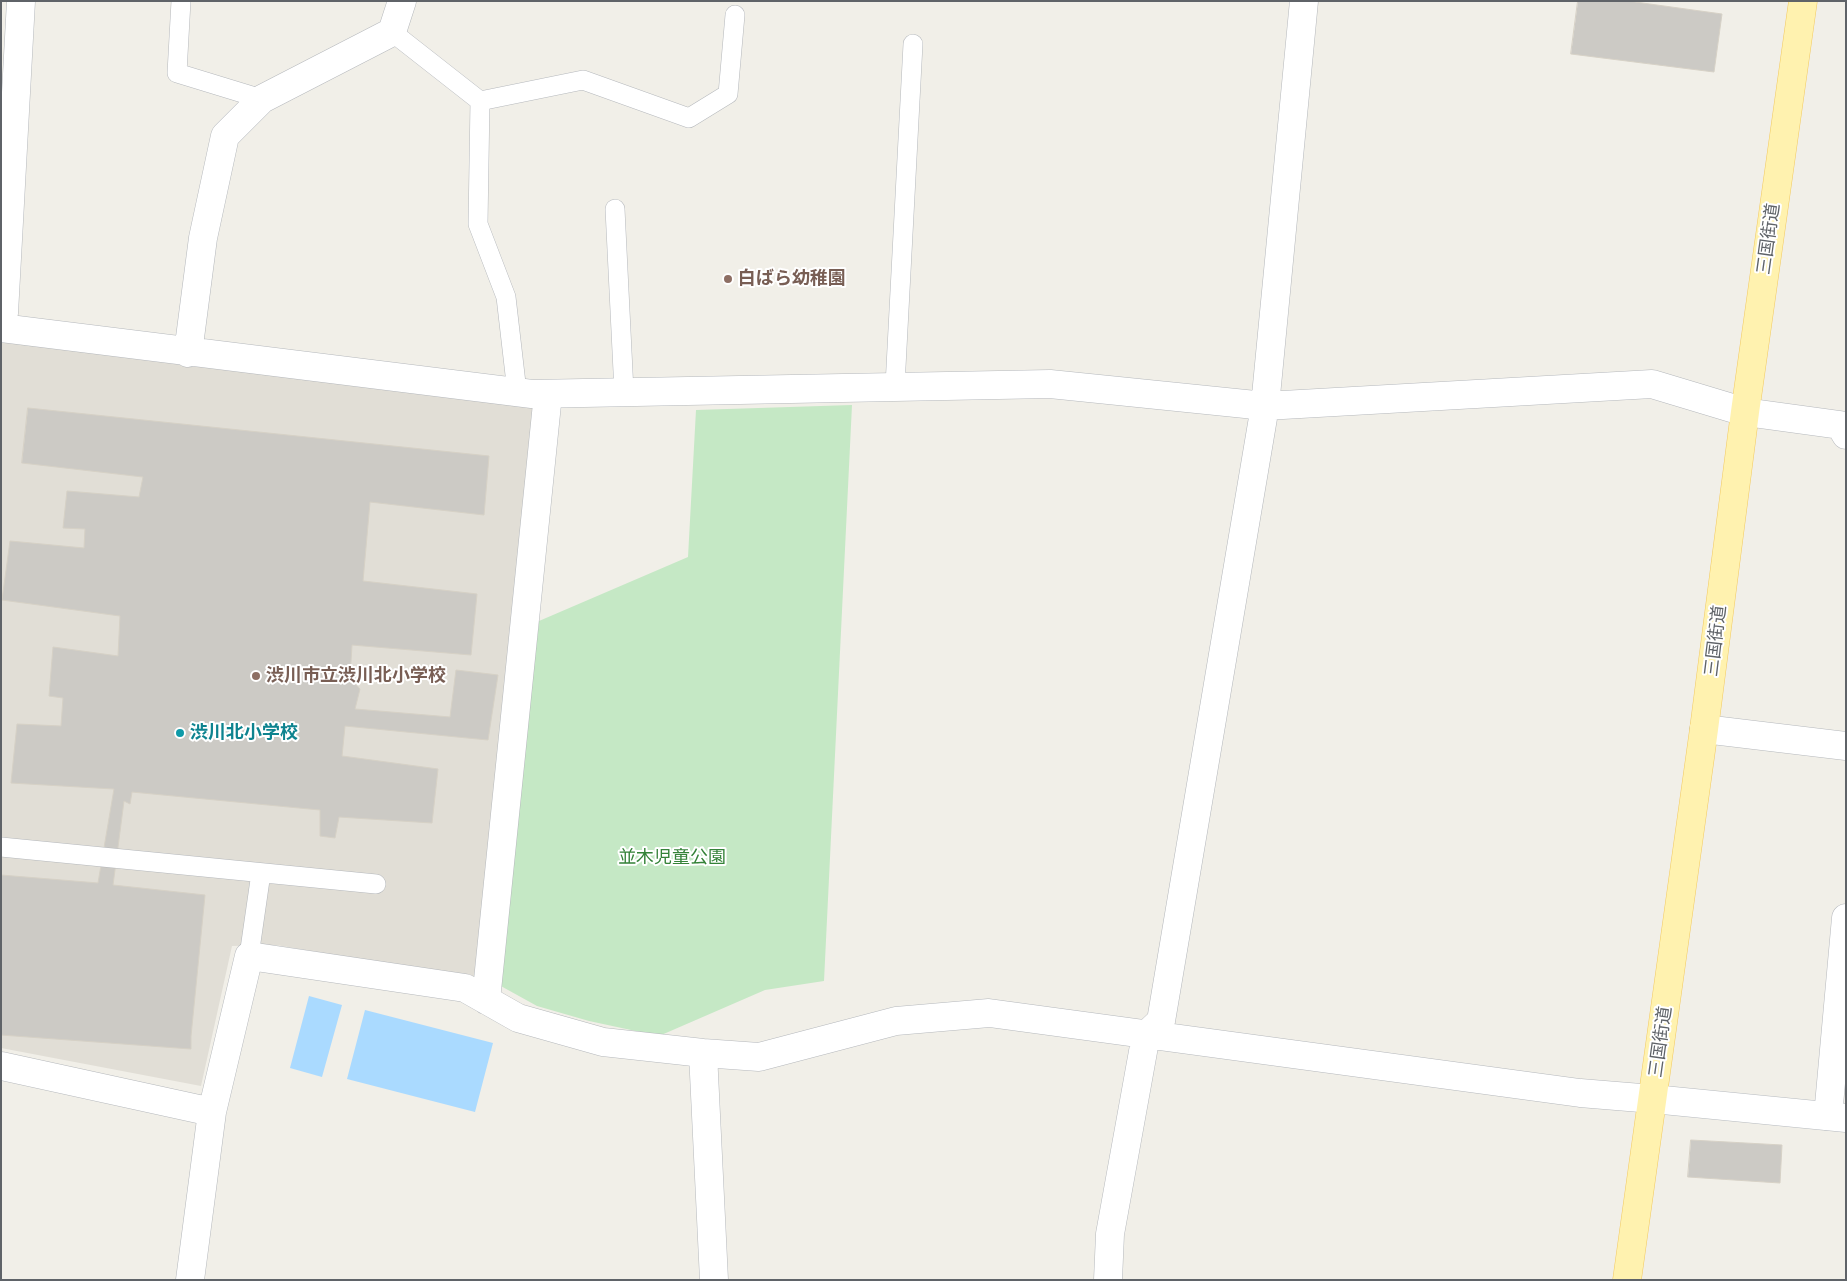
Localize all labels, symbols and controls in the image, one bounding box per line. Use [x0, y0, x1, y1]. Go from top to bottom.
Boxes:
street label: 三国街道 [1753, 202, 1785, 276]
place label: 白ばら幼稚園 [738, 268, 846, 290]
marker: 白ばら幼稚園 [722, 273, 734, 285]
street label: 三国街道 [1701, 604, 1731, 678]
place label: 渋川市立渋川北小学校 [266, 665, 446, 687]
marker: 渋川市立渋川北小学校 [250, 670, 262, 682]
place label: 渋川北小学校 [190, 722, 298, 744]
marker: 渋川北小学校 [174, 727, 186, 739]
park label: 並木児童公園 [618, 847, 726, 869]
street label: 三国街道 [1645, 1005, 1677, 1079]

